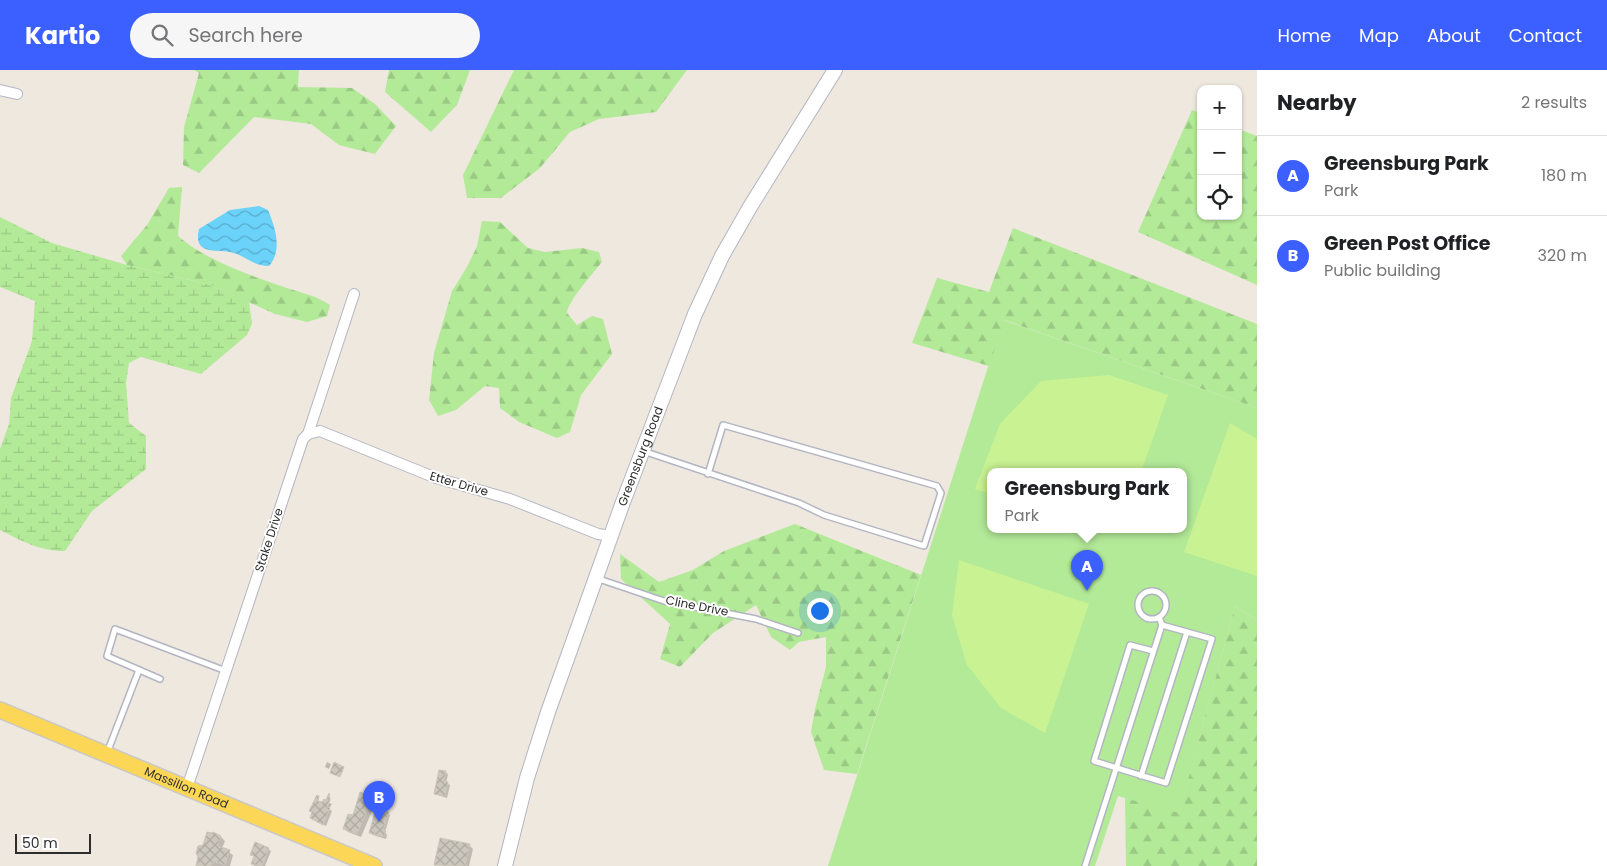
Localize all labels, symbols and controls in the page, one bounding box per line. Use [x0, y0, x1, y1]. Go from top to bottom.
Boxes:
search box [130, 13, 480, 58]
text: Kartio [25, 19, 100, 52]
icon: search [148, 21, 176, 49]
text: Search here [188, 22, 303, 49]
text: Home [1277, 23, 1331, 48]
text: Map [1359, 23, 1399, 48]
text: About [1427, 23, 1481, 48]
text: Contact [1509, 23, 1582, 48]
map controls [1197, 85, 1242, 220]
button: + [1197, 85, 1242, 130]
text: Nearby [1277, 88, 1357, 117]
text: 2 results [1521, 91, 1587, 114]
button: − [1197, 130, 1242, 175]
text: Greensburg Park [1324, 150, 1489, 177]
text: A [1287, 164, 1299, 187]
text: 180 m [1541, 164, 1587, 187]
button: locate [1197, 175, 1242, 220]
text: Park [1324, 179, 1358, 202]
text: Green Post Office [1324, 230, 1491, 257]
text: B [1288, 244, 1298, 267]
text: 320 m [1538, 244, 1587, 267]
text: Public building [1324, 259, 1441, 282]
street label: Greensburg Road [613, 404, 667, 508]
street label: Etter Drive [428, 467, 490, 500]
popup [987, 468, 1187, 533]
text: Greensburg Park [1005, 475, 1169, 502]
text: Park [1005, 504, 1039, 527]
street label: Stake Drive [250, 506, 287, 574]
pin: A [1071, 550, 1103, 591]
street label: Cline Drive [664, 591, 730, 620]
your location [807, 598, 833, 624]
street label: Massillon Road [142, 762, 231, 812]
pin: B [363, 781, 395, 822]
scale bar [15, 831, 91, 854]
text: 50 m [22, 833, 58, 853]

